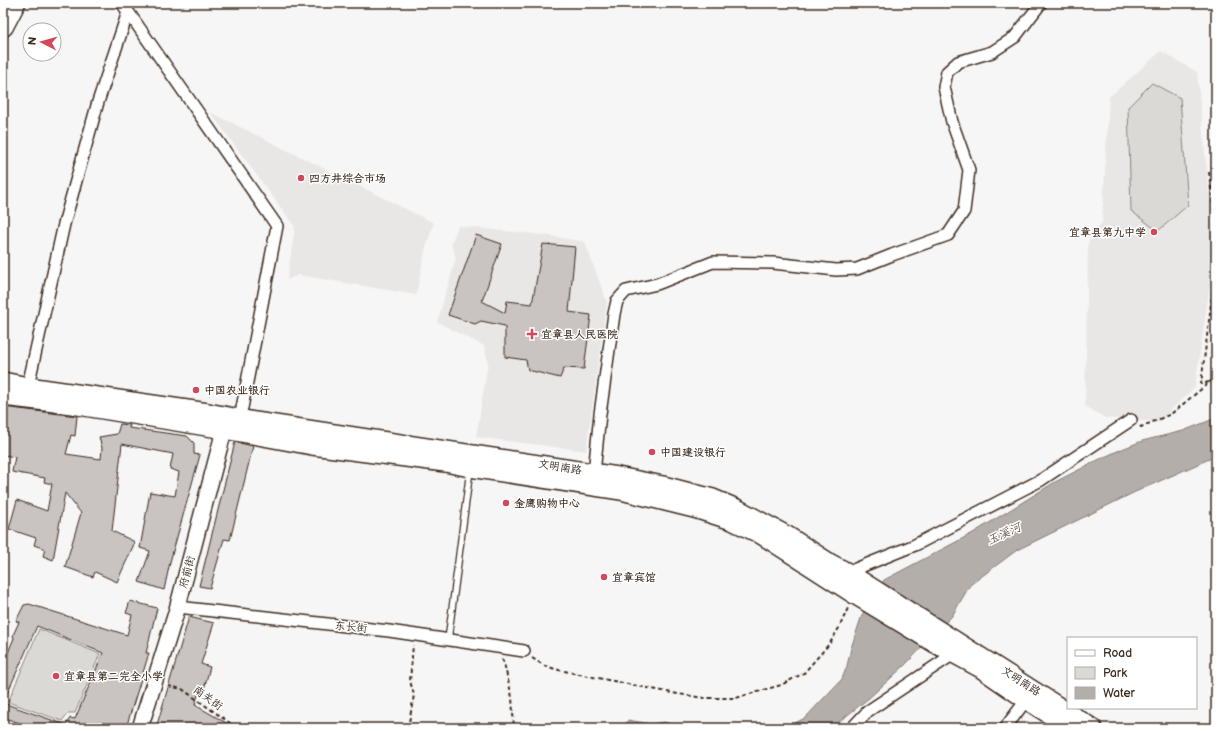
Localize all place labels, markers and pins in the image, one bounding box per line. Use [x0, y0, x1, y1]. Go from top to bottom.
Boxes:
place label: 四方井综合市场 [309, 172, 386, 185]
marker: 四方井综合市场 [296, 173, 306, 183]
place label: 宜章县第九中学 [1069, 226, 1146, 239]
marker: 宜章县第九中学 [1149, 227, 1159, 237]
marker: 宜章县人民医院 [526, 328, 538, 340]
place label: 宜章县人民医院 [541, 328, 618, 341]
place label: 中国农业银行 [204, 384, 270, 397]
marker: 中国农业银行 [191, 385, 201, 395]
place label: 中国建设银行 [660, 446, 726, 459]
marker: 中国建设银行 [647, 447, 657, 457]
place label: 金鹰购物中心 [514, 497, 580, 510]
marker: 金鹰购物中心 [501, 498, 511, 508]
place label: 宜章宾馆 [612, 571, 656, 584]
marker: 宜章宾馆 [599, 572, 609, 582]
place label: 宜章县第二完全小学 [64, 670, 163, 683]
marker: 宜章县第二完全小学 [51, 671, 61, 681]

